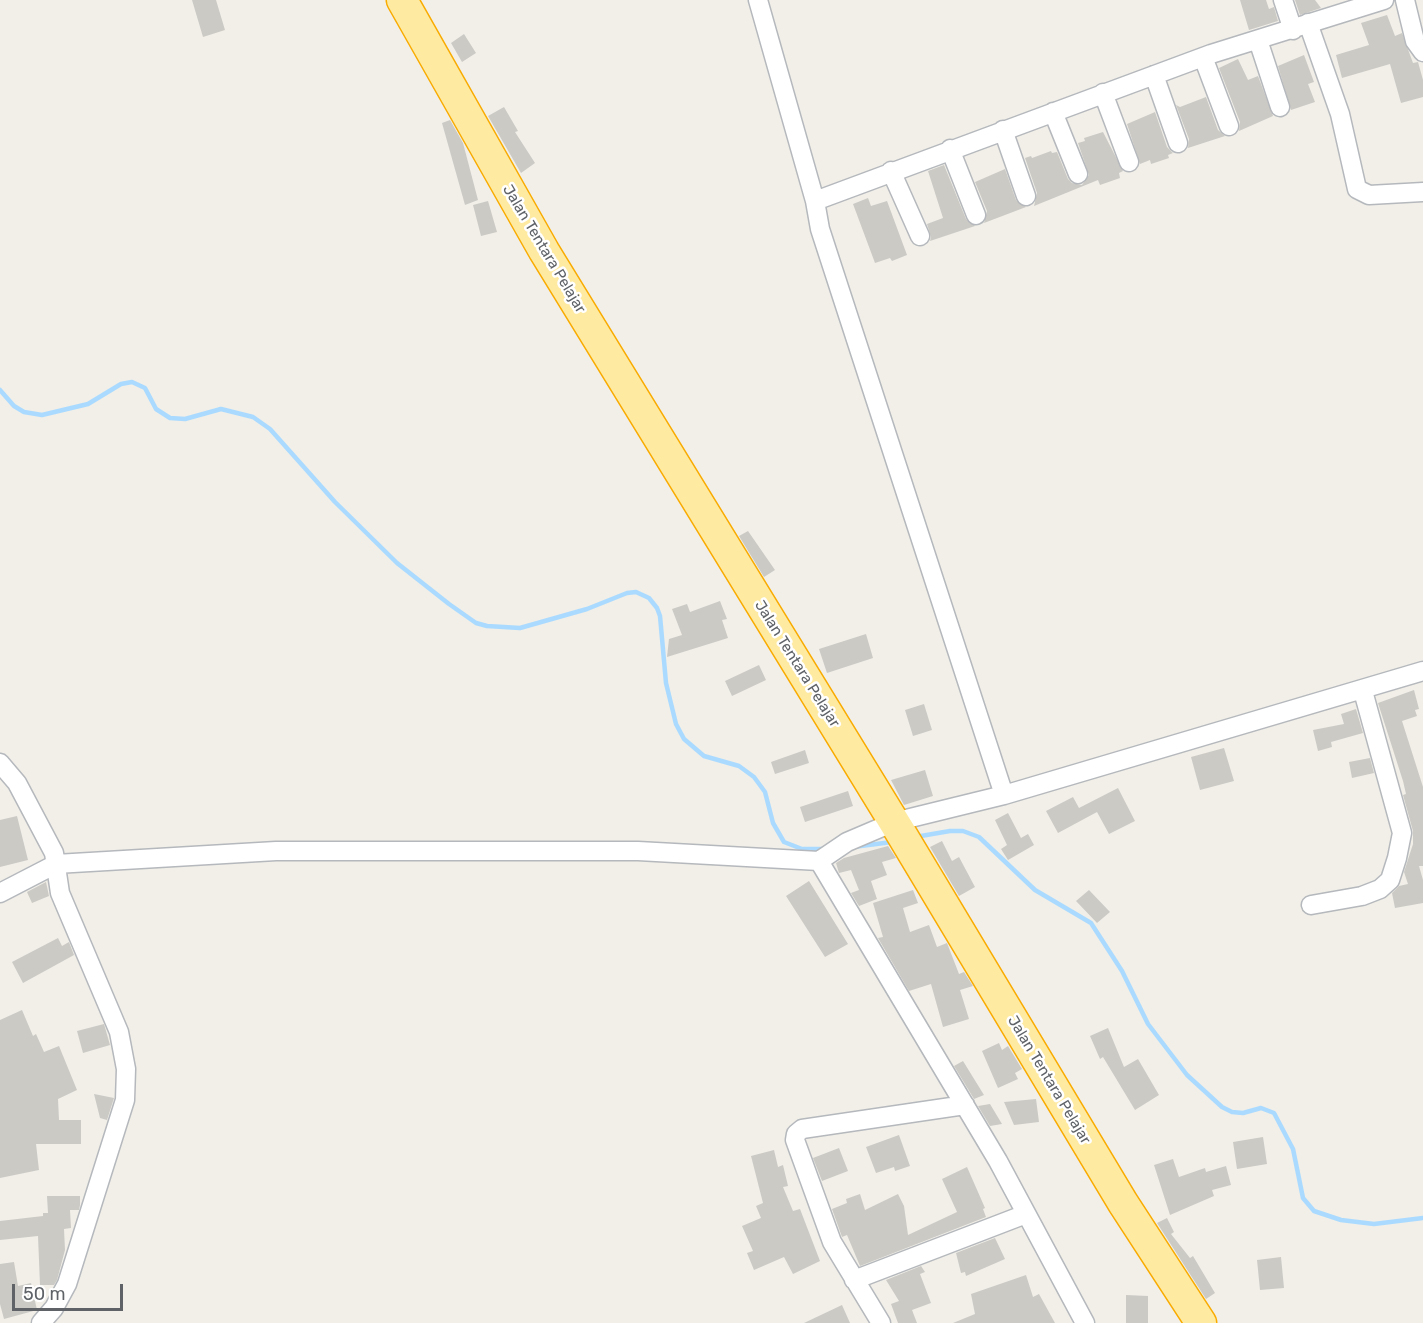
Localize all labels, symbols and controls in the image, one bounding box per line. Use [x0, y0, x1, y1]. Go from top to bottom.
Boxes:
street label: Jalan Tentara Pelajar [499, 182, 589, 316]
street label: Jalan Tentara Pelajar [751, 597, 843, 731]
street label: Jalan Tentara Pelajar [1004, 1013, 1094, 1147]
scale bar [15, 1272, 126, 1310]
text: 50 m [23, 1283, 66, 1305]

